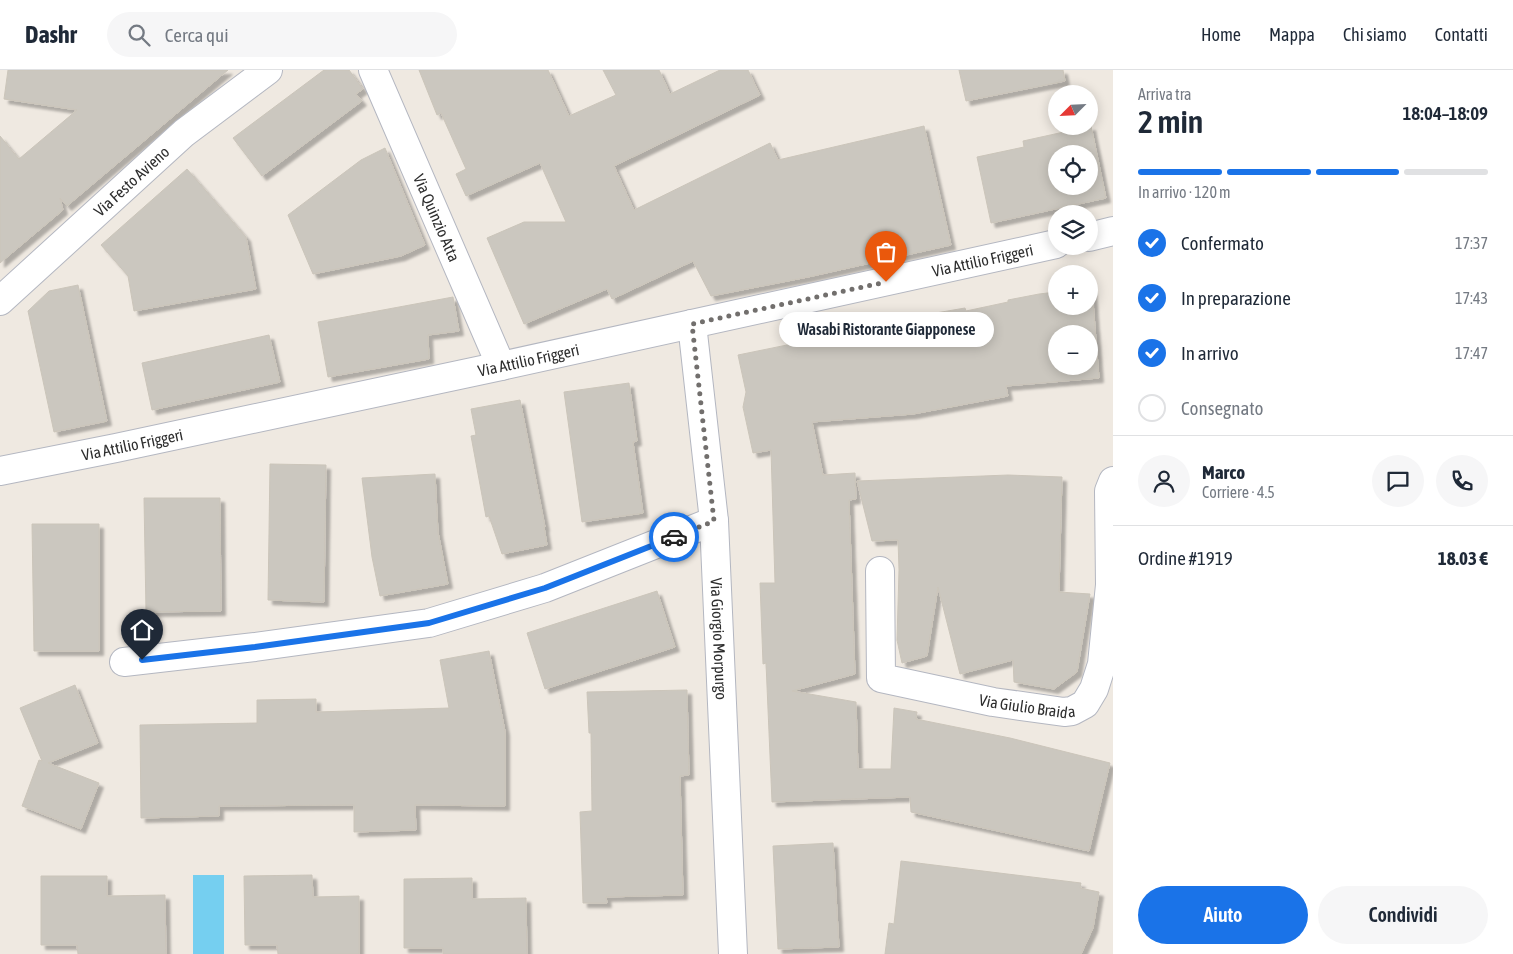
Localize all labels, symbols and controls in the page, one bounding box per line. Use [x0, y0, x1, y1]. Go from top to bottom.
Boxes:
search box [107, 12, 457, 57]
text: Dashr [25, 21, 77, 48]
icon: search [125, 21, 153, 49]
text: Cerca qui [165, 24, 229, 46]
text: Home [1201, 24, 1241, 45]
text: Mappa [1269, 24, 1315, 45]
text: Chi siamo [1343, 24, 1407, 45]
text: Contatti [1435, 24, 1488, 45]
north arrow [1048, 85, 1098, 135]
map controls [1048, 85, 1098, 375]
text: Arriva tra [1138, 85, 1191, 103]
text: 18:04–18:09 [1402, 102, 1488, 124]
text: 2 min [1138, 103, 1203, 140]
street label: Via Festo Avieno [90, 142, 173, 220]
button: locate [1048, 145, 1098, 195]
street label: Via Quinzio Atta [410, 171, 464, 264]
text: In arrivo · 120 m [1138, 183, 1231, 201]
button: layers [1048, 205, 1098, 255]
icon: check [1138, 229, 1166, 257]
pin [865, 231, 907, 282]
text: Confermato [1181, 232, 1264, 254]
text: 17:37 [1455, 234, 1488, 252]
icon: bag [872, 238, 900, 266]
street label: Via Attilio Friggeri [930, 240, 1035, 280]
button: + [1048, 265, 1098, 315]
icon: check [1138, 284, 1166, 312]
text: In preparazione [1181, 287, 1291, 309]
text: 17:43 [1455, 289, 1488, 307]
callout: Wasabi Ristorante Giapponese [778, 312, 994, 347]
text: Wasabi Ristorante Giapponese [797, 320, 976, 338]
button: − [1048, 325, 1098, 375]
icon: check [1138, 339, 1166, 367]
street label: Via Attilio Friggeri [476, 340, 581, 380]
text: In arrivo [1181, 342, 1239, 364]
text: 17:47 [1455, 344, 1488, 362]
text: Consegnato [1181, 397, 1263, 419]
street label: Via Attilio Friggeri [80, 425, 185, 464]
button: person [1138, 455, 1190, 507]
button: chat [1372, 455, 1424, 507]
button: phone [1436, 455, 1488, 507]
text: Marco [1202, 461, 1245, 483]
text: Corriere · 4.5 [1202, 483, 1275, 501]
courier [649, 512, 699, 562]
icon: car [660, 523, 688, 551]
text: Ordine #1919 [1138, 547, 1233, 569]
text: 18.03 € [1438, 547, 1488, 569]
street label: Via Giorgio Morpurgo [707, 577, 731, 700]
pin [121, 609, 163, 660]
icon: home [128, 616, 156, 644]
street label: Via Giulio Braida [977, 690, 1076, 721]
button: Aiuto [1138, 886, 1308, 944]
button: Condividi [1318, 886, 1488, 944]

